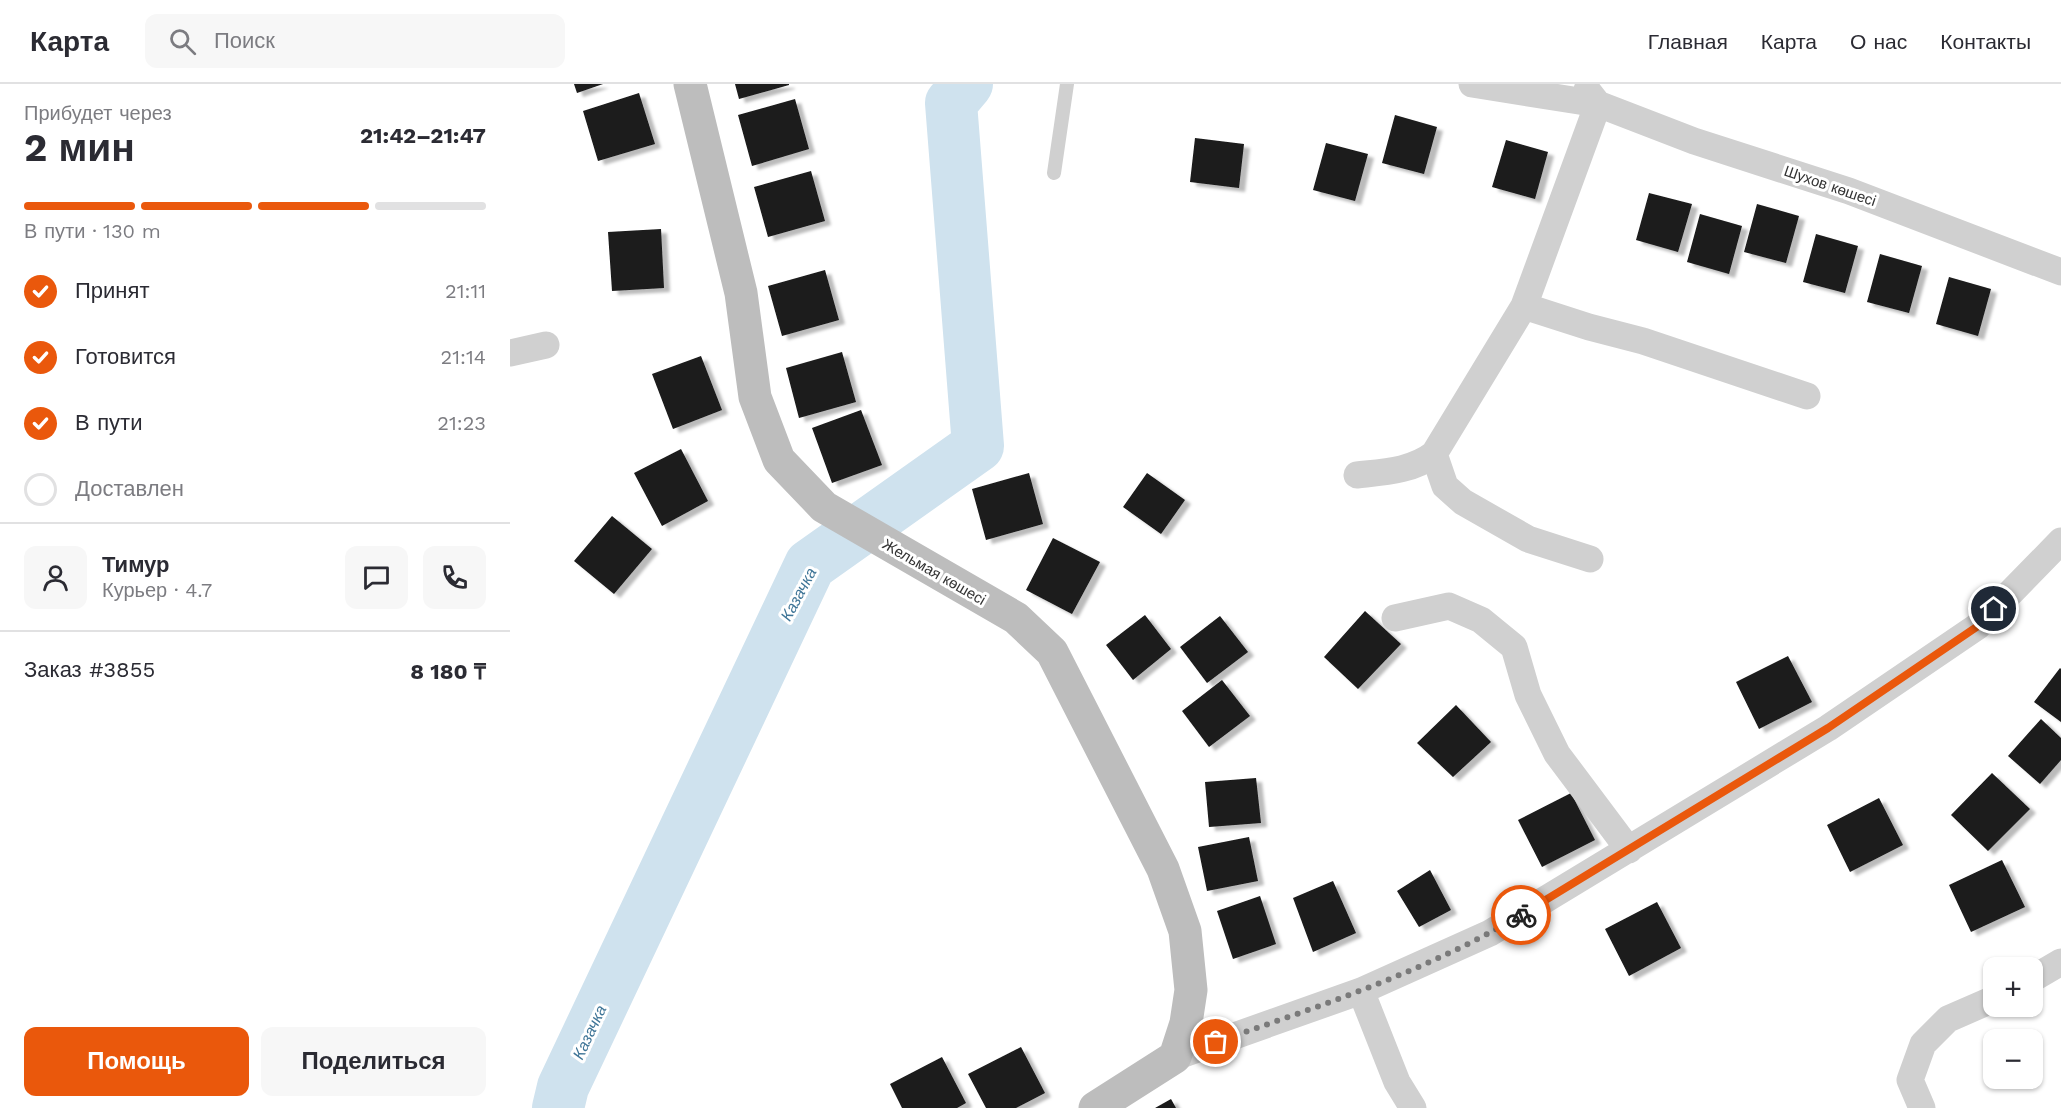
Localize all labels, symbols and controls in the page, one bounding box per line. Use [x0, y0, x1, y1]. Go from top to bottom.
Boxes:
search box [145, 14, 565, 68]
text: Карта [30, 25, 109, 58]
icon: search [166, 25, 199, 58]
text: Поиск [214, 28, 275, 53]
text: Главная [1648, 29, 1728, 54]
text: Карта [1761, 29, 1817, 54]
text: О нас [1850, 29, 1907, 54]
text: Контакты [1940, 29, 2031, 54]
text: Прибудет через [24, 101, 172, 125]
text: 21:42–21:47 [360, 123, 486, 148]
text: 2 мин [24, 125, 135, 170]
street label: Шухов көшесі [1782, 162, 1878, 210]
text: В пути · 130 m [24, 219, 161, 243]
icon: check [24, 275, 57, 308]
text: Принят [75, 278, 149, 303]
text: 21:11 [445, 279, 486, 303]
icon: check [24, 341, 57, 374]
text: Готовится [75, 344, 176, 369]
text: 21:14 [441, 345, 486, 369]
icon: check [24, 407, 57, 440]
text: В пути [75, 410, 142, 435]
text: 21:23 [437, 411, 486, 435]
text: Доставлен [75, 476, 184, 501]
street label: Жельмая көшесі [879, 535, 989, 609]
button: person [24, 546, 87, 609]
button: chat [345, 546, 408, 609]
button: phone [423, 546, 486, 609]
text: Тимур [102, 552, 170, 577]
water label: Казачка [776, 564, 820, 624]
text: Курьер · 4.7 [102, 578, 212, 602]
pin [1968, 583, 2019, 634]
icon: home [1977, 592, 2010, 625]
text: Заказ #3855 [24, 657, 155, 682]
text: 8 180 ₸ [410, 659, 486, 684]
courier [1491, 885, 1551, 945]
icon: bike [1505, 899, 1538, 932]
map controls [1983, 957, 2043, 1089]
button: + [1983, 957, 2043, 1017]
water label: Казачка [569, 1002, 610, 1062]
pin [1190, 1016, 1241, 1067]
icon: bag [1199, 1025, 1232, 1058]
button: Помощь [24, 1027, 249, 1096]
button: Поделиться [261, 1027, 486, 1096]
button: − [1983, 1029, 2043, 1089]

